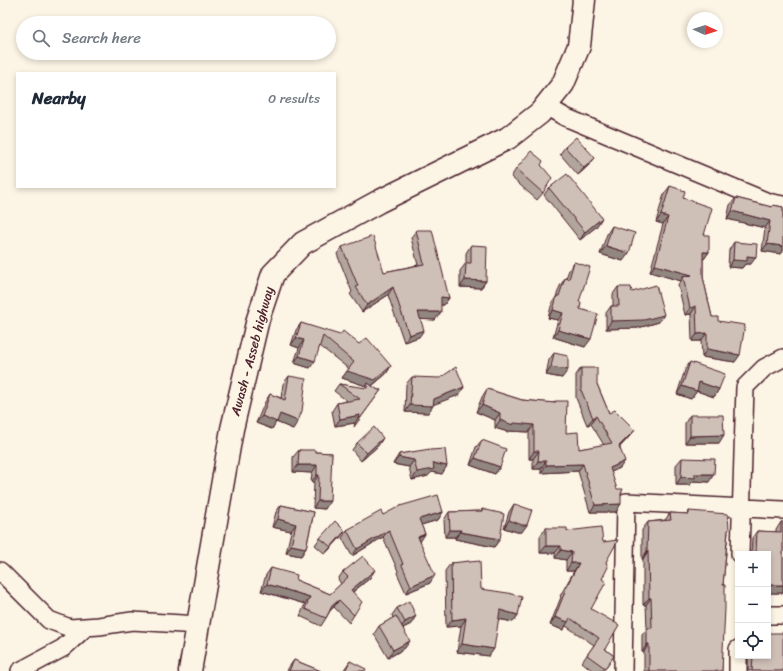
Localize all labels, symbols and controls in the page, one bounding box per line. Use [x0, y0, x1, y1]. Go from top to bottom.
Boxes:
north arrow [687, 12, 723, 48]
search box [16, 16, 336, 60]
text: Search here [62, 25, 141, 51]
icon: search [30, 27, 52, 49]
text: Nearby [32, 83, 86, 113]
text: 0 results [268, 87, 320, 110]
street label: Awash - Asseb highway [223, 283, 280, 419]
map controls [735, 551, 771, 659]
button: + [735, 551, 771, 587]
button: − [735, 587, 771, 623]
button: locate [735, 623, 771, 659]

